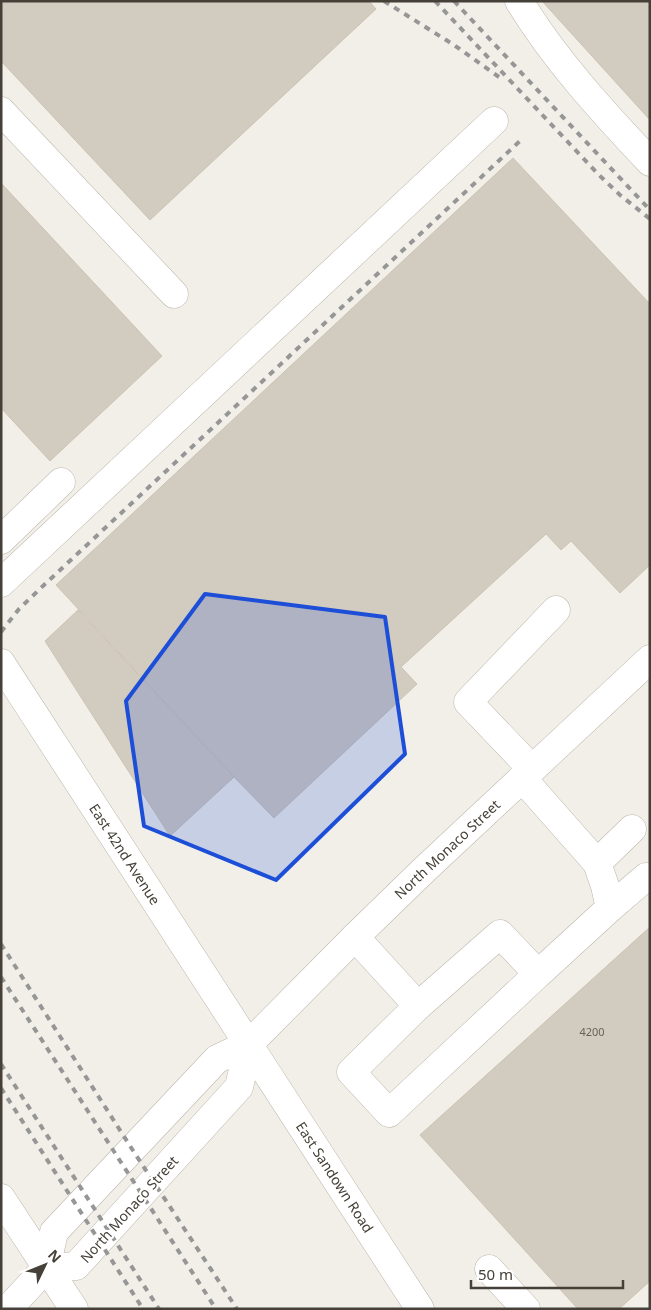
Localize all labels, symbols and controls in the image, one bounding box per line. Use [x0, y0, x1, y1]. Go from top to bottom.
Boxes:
street label: North Monaco Street [390, 795, 504, 903]
street label: East 42nd Avenue [85, 800, 165, 908]
house number: 4200 [579, 1024, 605, 1039]
street label: East Sandown Road [292, 1118, 378, 1236]
street label: North Monaco Street [76, 1151, 182, 1267]
north arrow [20, 1240, 70, 1290]
text: N [44, 1245, 66, 1266]
scale bar [471, 1258, 624, 1290]
text: 50 m [478, 1264, 513, 1284]

